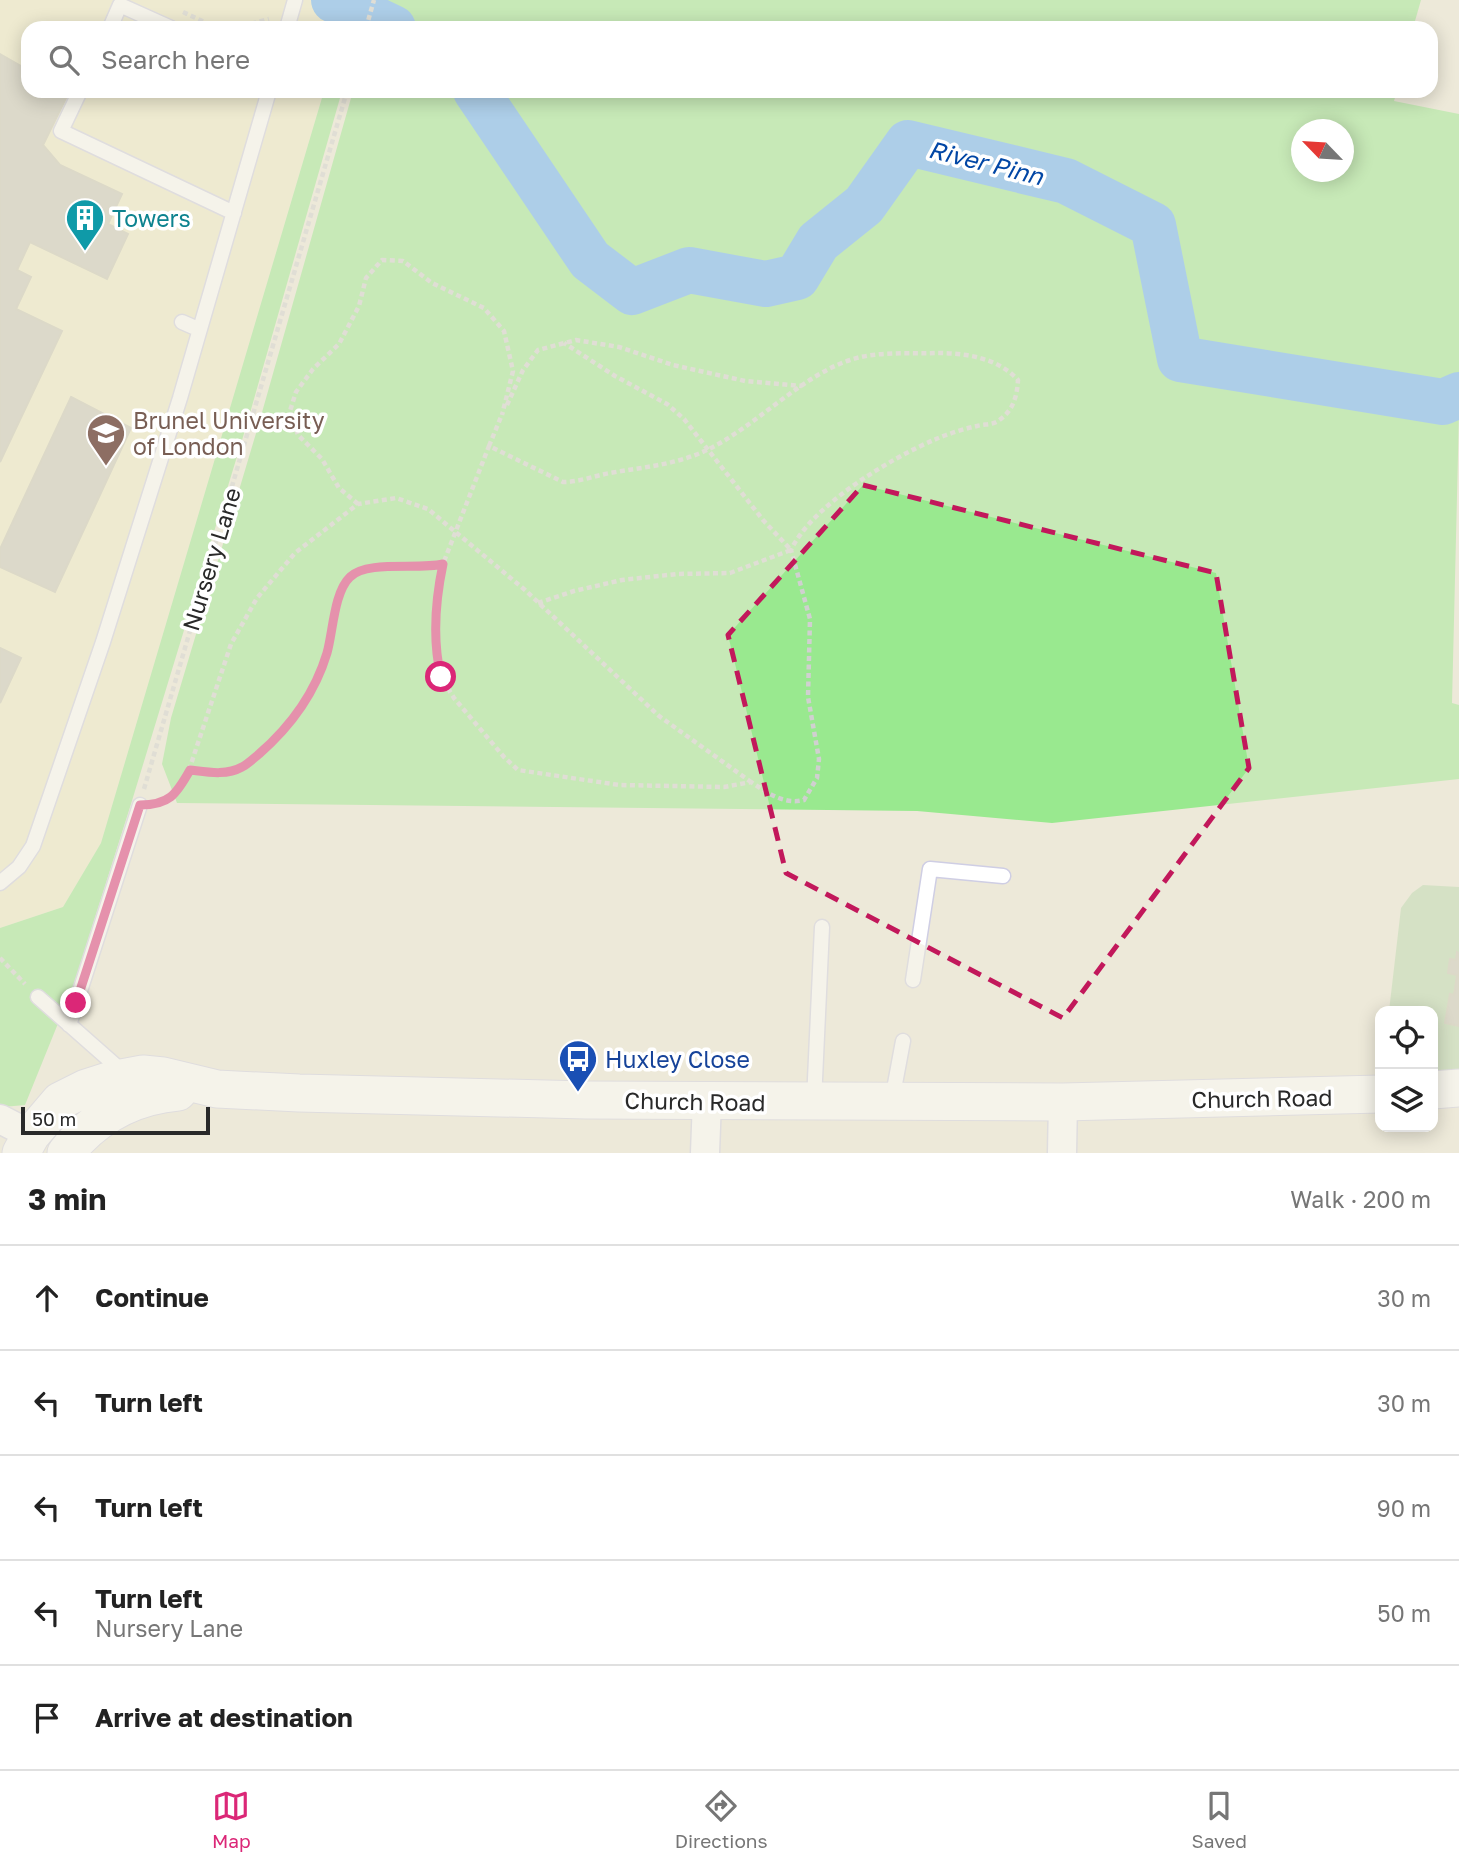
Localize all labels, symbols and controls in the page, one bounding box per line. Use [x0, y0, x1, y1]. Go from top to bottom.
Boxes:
search box [21, 21, 1438, 98]
icon: search [45, 41, 83, 79]
text: Search here [101, 44, 250, 75]
north arrow [1291, 119, 1354, 182]
water label: River Pinn [926, 134, 1047, 190]
building icon: Towers [64, 197, 106, 252]
place label: Towers [112, 204, 191, 232]
place label: Brunel University of London [133, 406, 325, 460]
school or university icon: Brunel University of London [85, 412, 127, 467]
street label: Nursery Lane [176, 484, 246, 634]
route start [425, 661, 456, 692]
route end [60, 987, 91, 1018]
map controls [1375, 1006, 1438, 1132]
button: locate [1375, 1006, 1438, 1069]
bus stop icon: Huxley Close [557, 1038, 599, 1093]
place label: Huxley Close [605, 1045, 750, 1073]
button: layers [1375, 1069, 1438, 1132]
street label: Church Road [1191, 1083, 1333, 1113]
street label: Church Road [624, 1086, 766, 1116]
scale bar [21, 1104, 210, 1136]
text: 50 m [32, 1107, 76, 1130]
text: 3 min [28, 1181, 106, 1217]
text: Walk · 200 m [1290, 1185, 1431, 1213]
icon: ahead [28, 1279, 66, 1317]
text: Continue [95, 1282, 209, 1313]
text: 30 m [1377, 1284, 1431, 1312]
icon: left [28, 1384, 66, 1422]
text: Turn left [95, 1387, 203, 1418]
text: 30 m [1377, 1389, 1431, 1417]
icon: left [28, 1489, 66, 1527]
text: Turn left [95, 1492, 203, 1523]
text: 90 m [1377, 1494, 1431, 1522]
text: Turn left [95, 1583, 203, 1614]
icon: left [28, 1594, 66, 1632]
text: 50 m [1377, 1599, 1431, 1627]
text: Nursery Lane [95, 1614, 243, 1642]
icon: arrive [28, 1699, 66, 1737]
text: Arrive at destination [95, 1702, 353, 1733]
tab: Map [212, 1787, 251, 1852]
tab: Directions [675, 1787, 768, 1852]
tab: Saved [1192, 1787, 1247, 1852]

